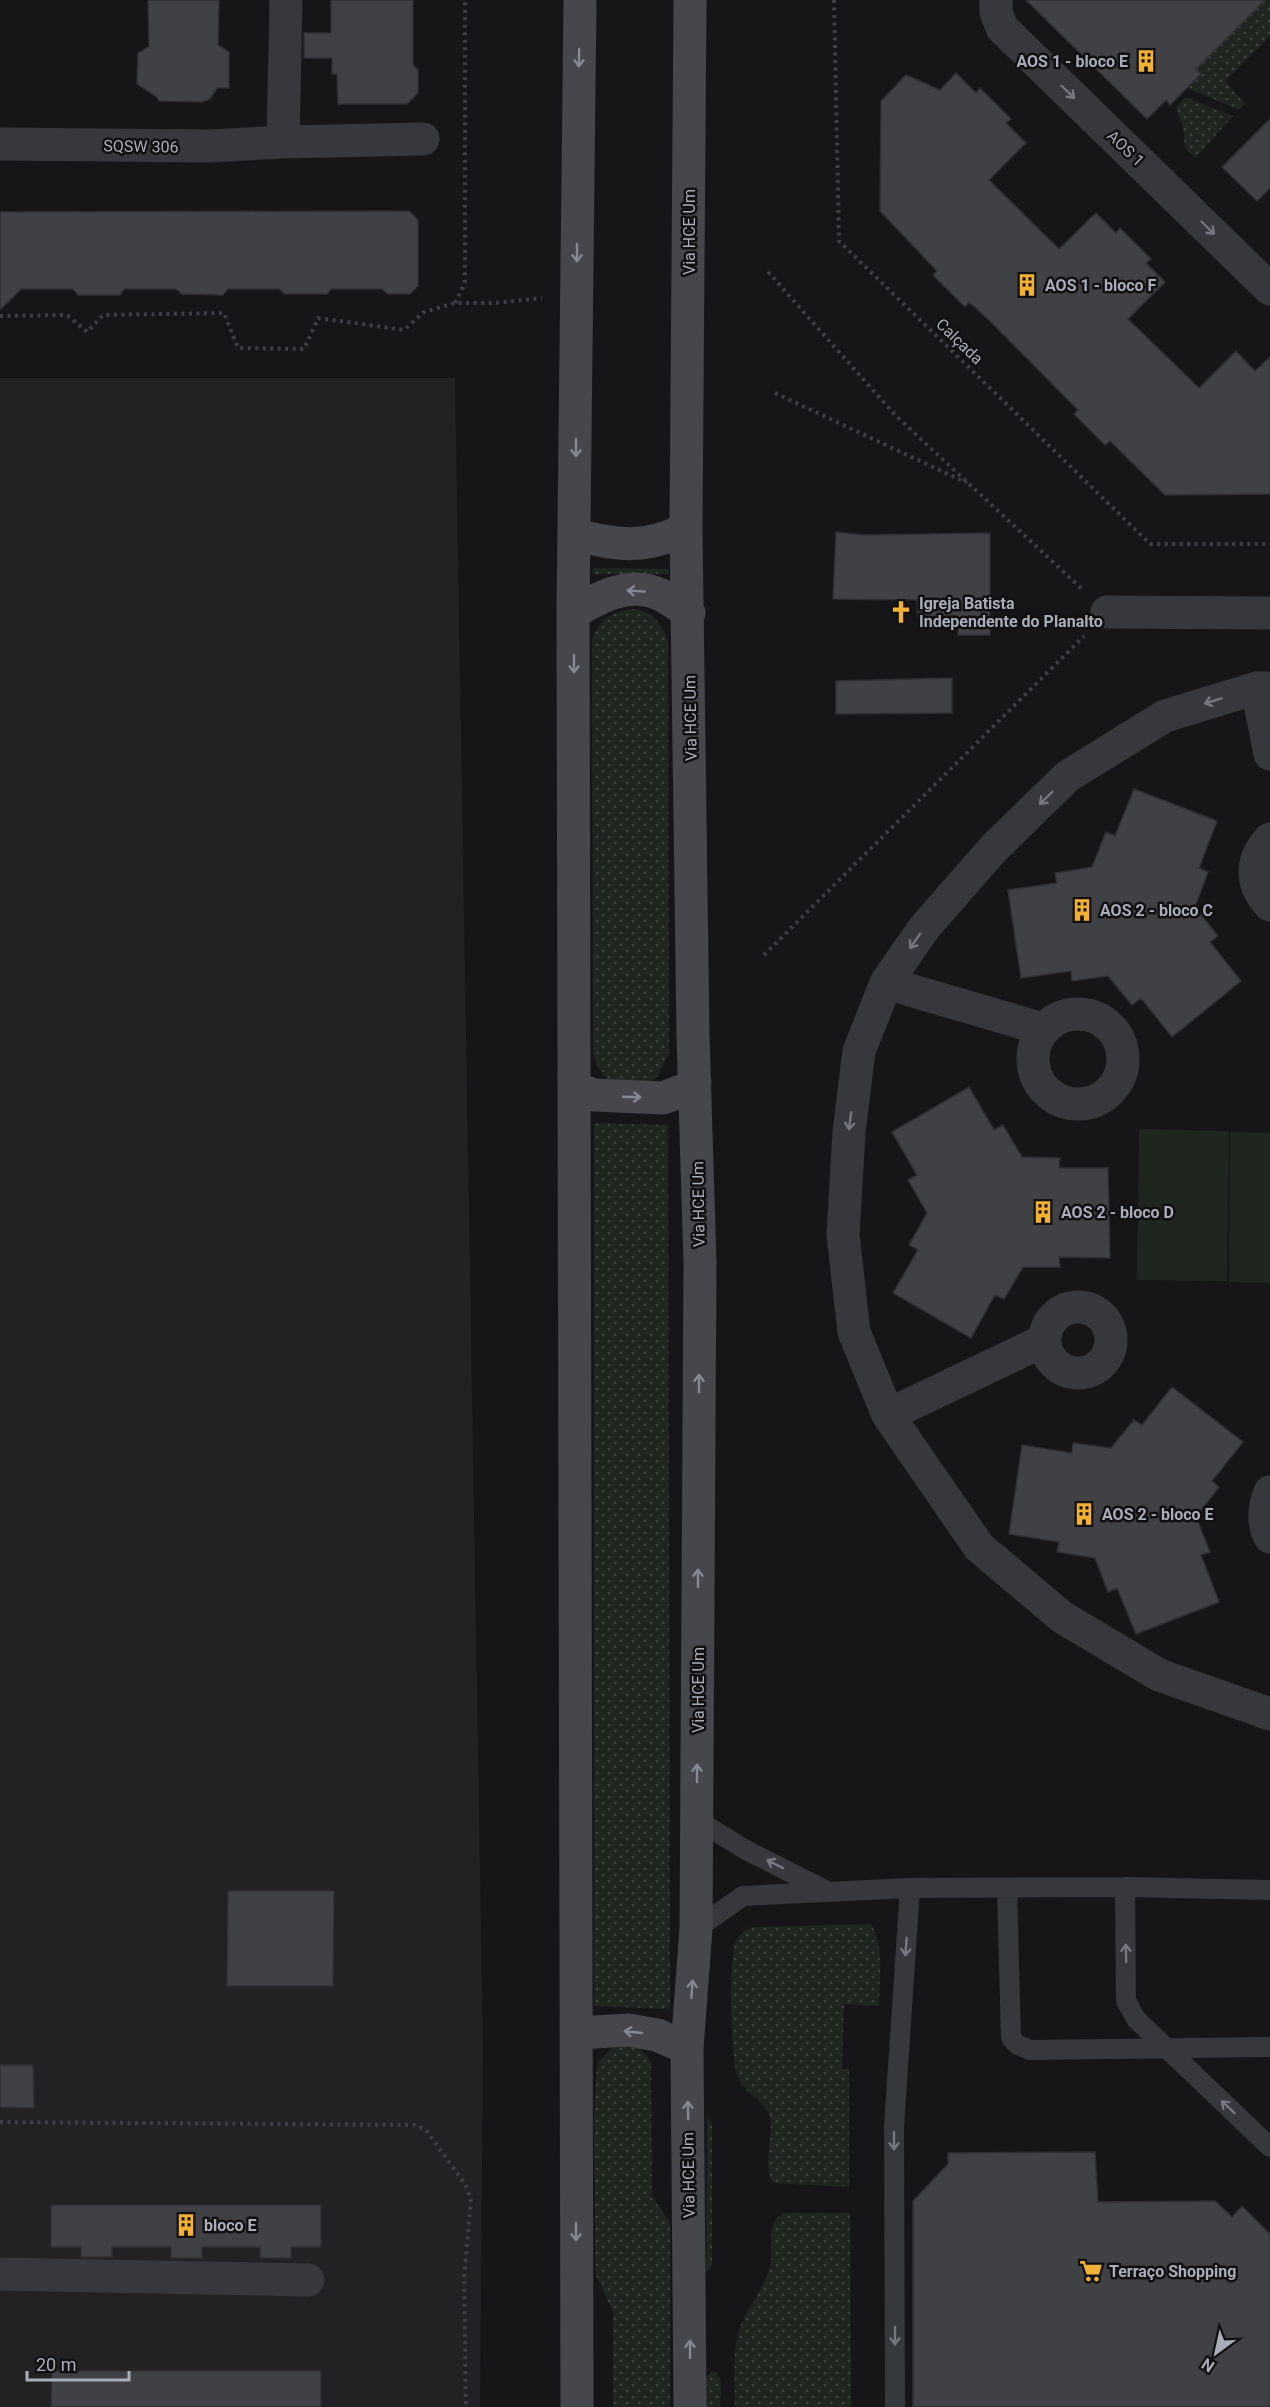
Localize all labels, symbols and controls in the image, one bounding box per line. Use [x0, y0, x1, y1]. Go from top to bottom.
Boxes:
one-way arrow [573, 48, 585, 68]
building icon: AOS 1 - bloco E [1133, 48, 1159, 74]
place label: AOS 1 - bloco E [1016, 52, 1128, 71]
one-way arrow [1061, 85, 1076, 100]
street label: AOS 1 [1103, 126, 1148, 170]
street label: SQSW 306 [103, 136, 179, 157]
street label: Via HCE Um [680, 189, 699, 275]
one-way arrow [1201, 221, 1216, 236]
one-way arrow [571, 243, 583, 263]
building icon: AOS 1 - bloco F [1014, 272, 1040, 298]
place label: AOS 1 - bloco F [1045, 276, 1157, 295]
street label: Calçada [932, 314, 987, 368]
one-way arrow [570, 438, 582, 458]
one-way arrow [627, 585, 647, 596]
place label: Igreja Batista Independente do Planalto [919, 594, 1103, 631]
church icon: Igreja Batista Independente do Planalto [888, 599, 914, 625]
one-way arrow [568, 654, 580, 674]
street label: Via HCE Um [680, 675, 701, 761]
one-way arrow [1204, 696, 1223, 707]
one-way arrow [1039, 790, 1054, 805]
building icon: AOS 2 - bloco C [1069, 897, 1095, 923]
place label: AOS 2 - bloco C [1100, 901, 1213, 920]
one-way arrow [909, 932, 921, 949]
one-way arrow [622, 1091, 642, 1102]
one-way arrow [844, 1111, 855, 1131]
street label: Via HCE Um [688, 1161, 709, 1247]
building icon: AOS 2 - bloco D [1030, 1199, 1056, 1225]
place label: AOS 2 - bloco D [1061, 1203, 1174, 1222]
one-way arrow [693, 1374, 705, 1394]
building icon: AOS 2 - bloco E [1071, 1501, 1097, 1527]
place label: AOS 2 - bloco E [1102, 1505, 1214, 1524]
one-way arrow [692, 1569, 704, 1589]
street label: Via HCE Um [689, 1647, 708, 1733]
one-way arrow [691, 1764, 703, 1784]
one-way arrow [766, 1858, 784, 1870]
one-way arrow [900, 1936, 911, 1956]
one-way arrow [1120, 1944, 1132, 1964]
one-way arrow [686, 1980, 697, 2000]
one-way arrow [624, 2026, 644, 2037]
one-way arrow [682, 2100, 694, 2120]
one-way arrow [1220, 2100, 1235, 2114]
one-way arrow [888, 2131, 900, 2151]
street label: Via HCE Um [678, 2132, 699, 2218]
building icon: bloco E [173, 2212, 199, 2238]
place label: bloco E [204, 2216, 257, 2235]
one-way arrow [570, 2222, 582, 2242]
supermarket icon: Terraço Shopping [1078, 2258, 1104, 2284]
place label: Terraço Shopping [1109, 2262, 1236, 2281]
north arrow [1186, 2323, 1246, 2383]
one-way arrow [889, 2326, 901, 2346]
one-way arrow [684, 2339, 696, 2359]
scale bar [27, 2344, 129, 2382]
text: 20 m [36, 2354, 76, 2375]
text: N [1198, 2354, 1218, 2376]

